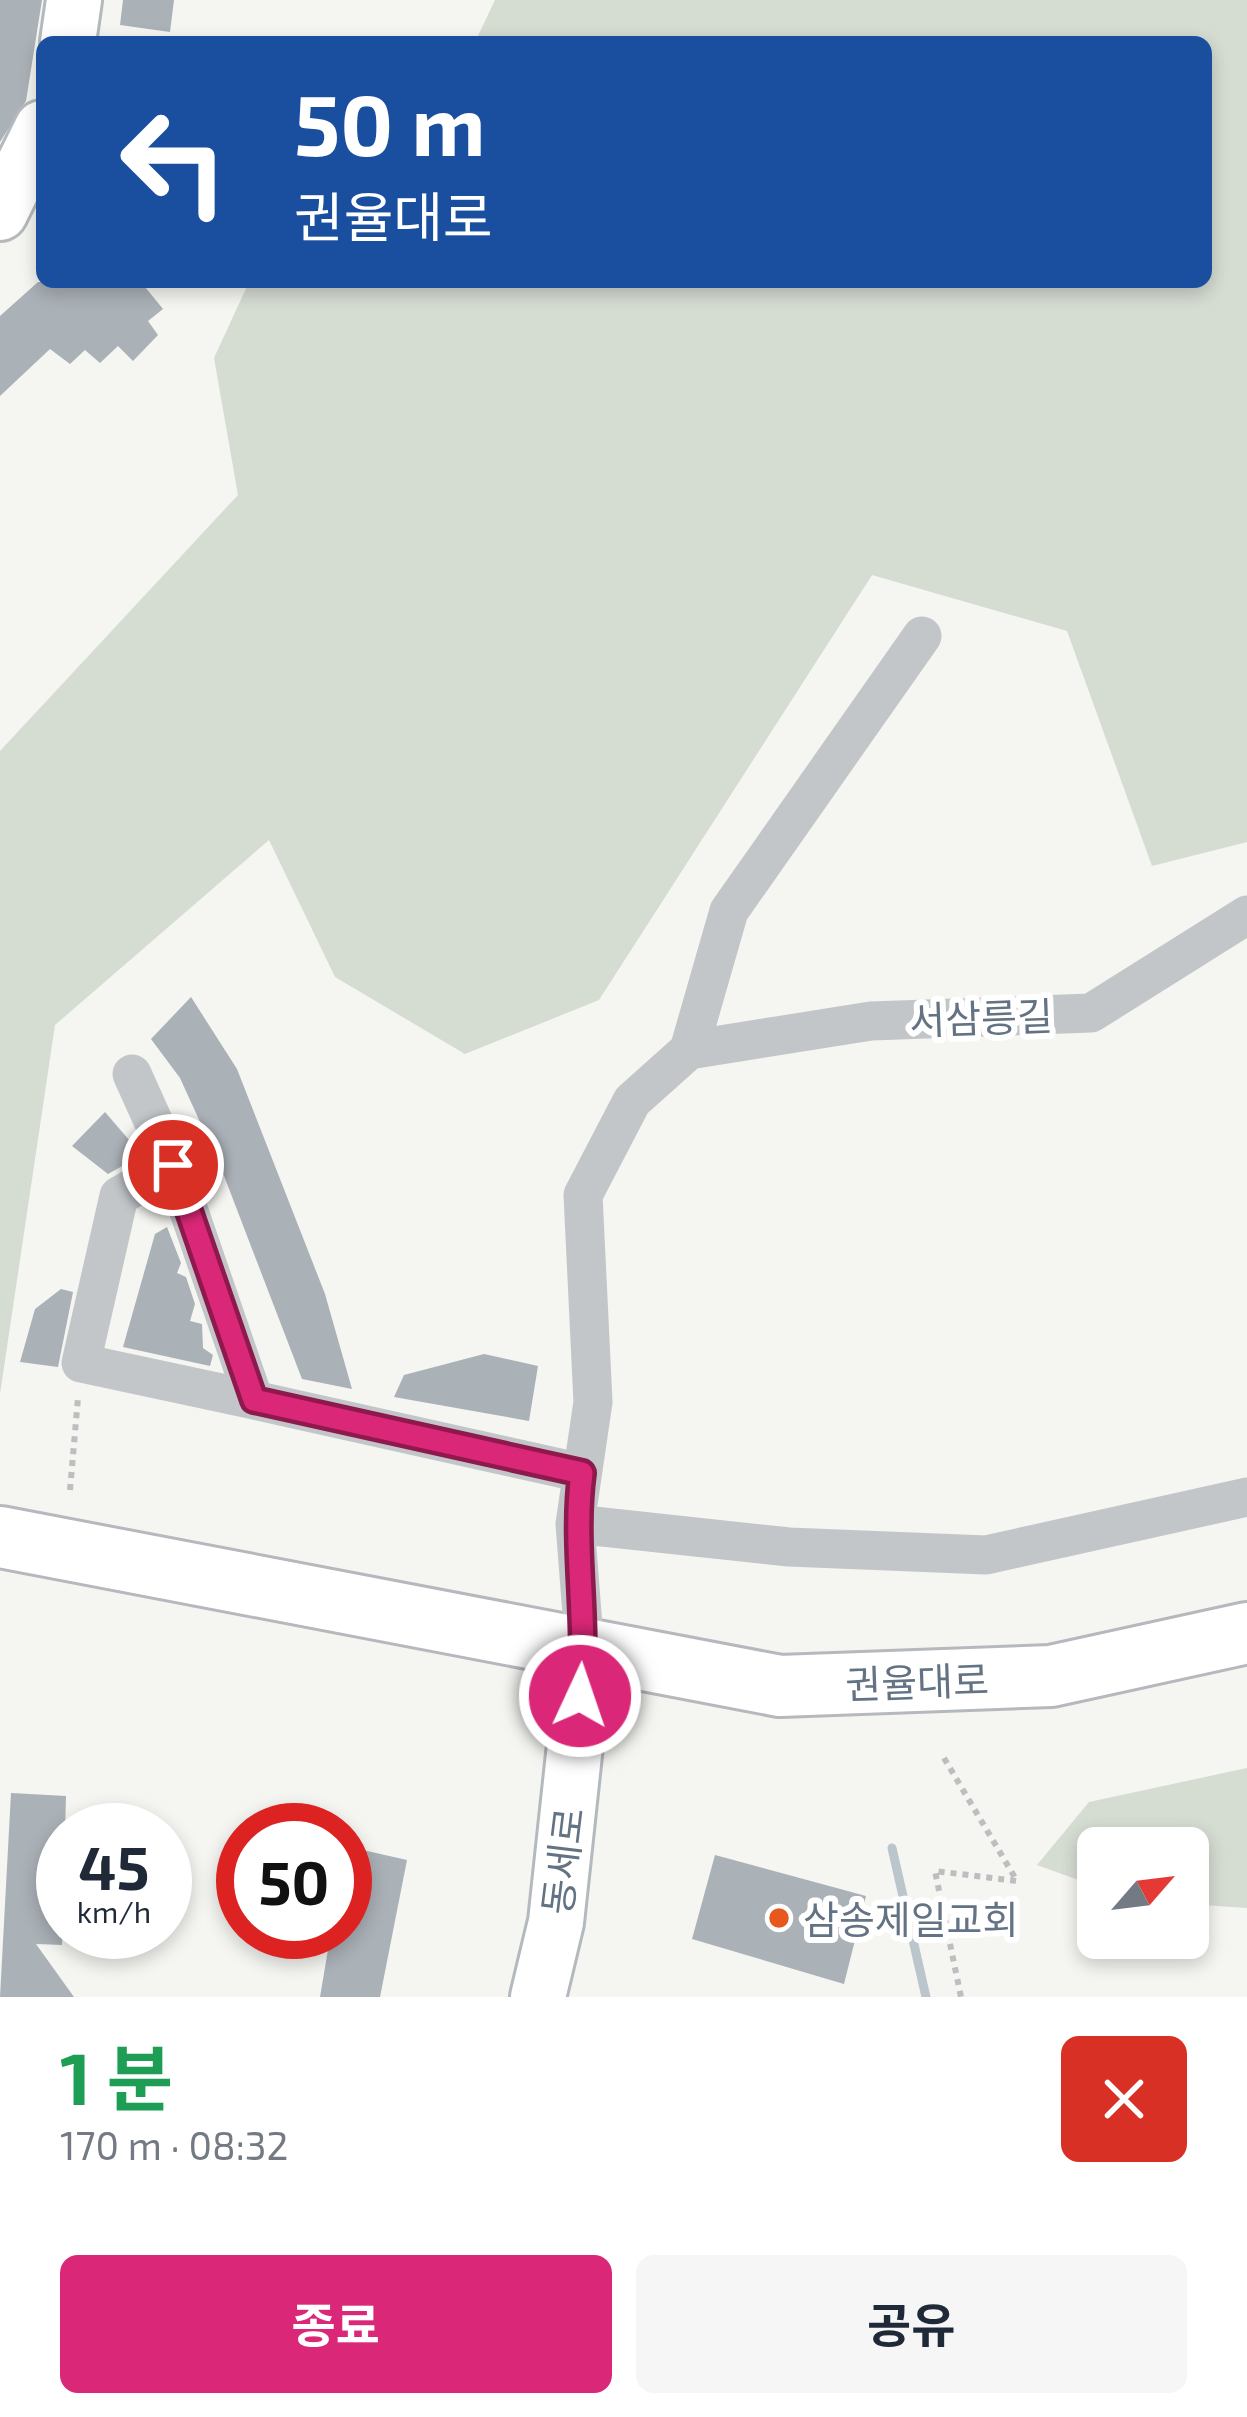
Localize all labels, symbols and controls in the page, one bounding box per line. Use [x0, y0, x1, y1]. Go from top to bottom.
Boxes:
text: 50 m [294, 72, 486, 173]
icon: left [96, 84, 252, 240]
text: 권율대로 [294, 183, 493, 248]
street label: 서삼릉길 [908, 991, 1054, 1043]
pin [122, 1114, 224, 1216]
icon: arrive [140, 1132, 206, 1198]
position arrow [517, 1633, 643, 1759]
street label: 권율대로 [844, 1655, 990, 1707]
speed limit sign: 50 [216, 1803, 372, 1959]
street label: 동세로 [532, 1805, 592, 1917]
north arrow [1077, 1827, 1209, 1959]
map controls [1077, 1827, 1209, 1959]
text: 45 [78, 1830, 150, 1902]
text: km/h [77, 1893, 151, 1929]
place label: 삼송제일교회 [803, 1895, 1018, 1942]
marker: 삼송제일교회 [766, 1905, 792, 1931]
text: 1 분 [60, 2033, 173, 2119]
button: close [1061, 2036, 1187, 2162]
text: 170 m · 08:32 [60, 2121, 288, 2168]
button: 종료 [60, 2255, 612, 2393]
button: 공유 [636, 2255, 1187, 2393]

